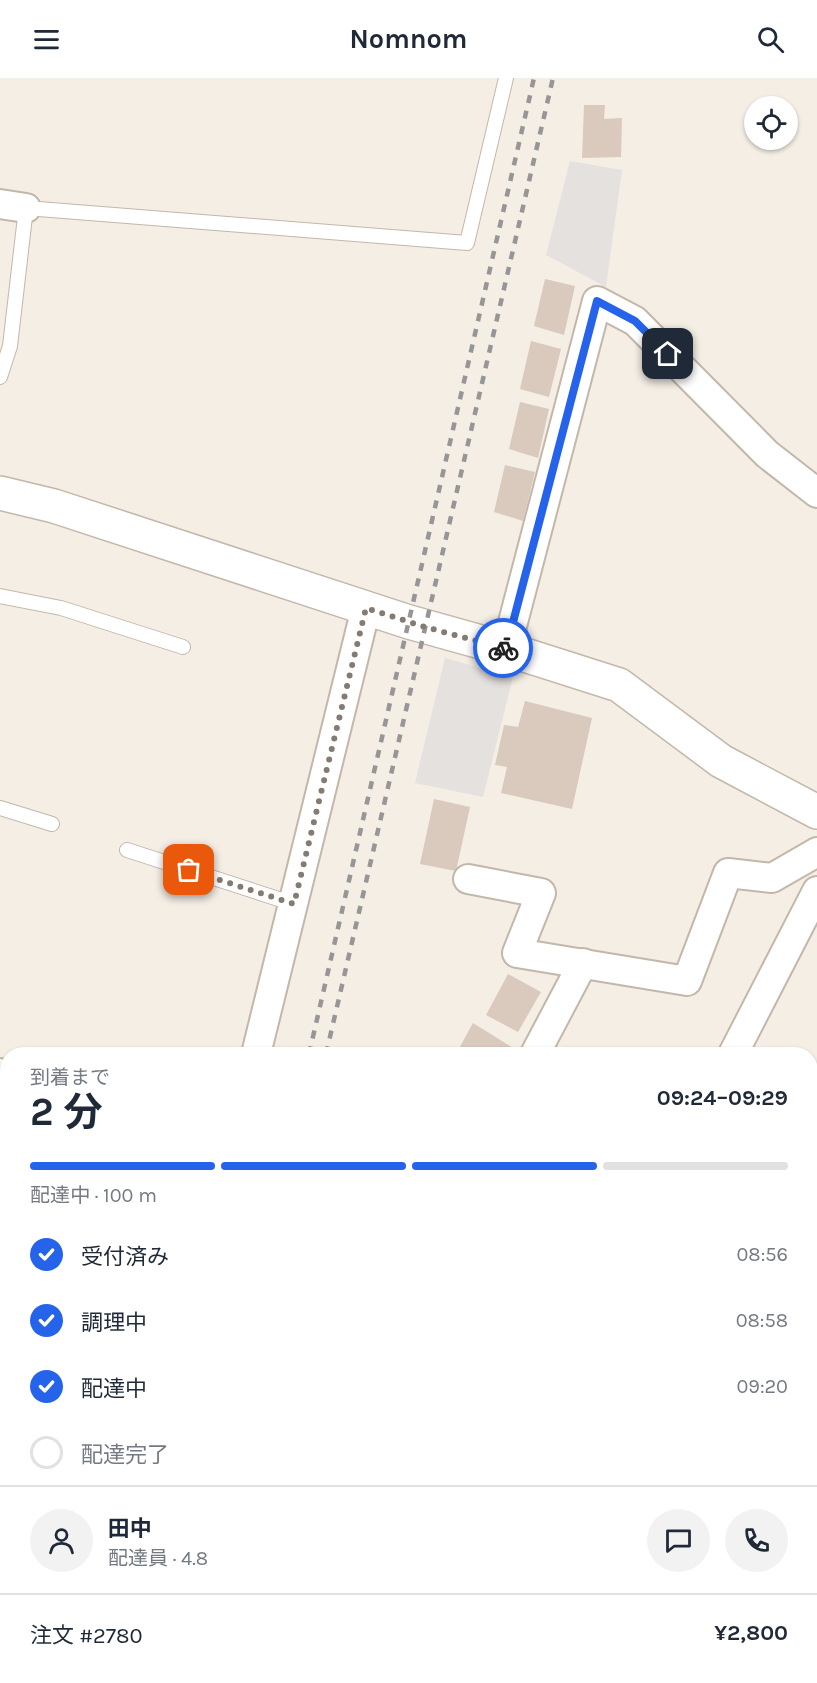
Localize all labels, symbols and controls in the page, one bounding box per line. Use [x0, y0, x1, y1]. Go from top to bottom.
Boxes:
icon: menu [30, 23, 63, 56]
text: Nomnom [350, 23, 468, 55]
icon: search [754, 23, 787, 56]
map controls [744, 96, 798, 150]
button: locate [744, 96, 798, 150]
pin [642, 328, 693, 379]
icon: home [651, 337, 684, 370]
courier [473, 618, 533, 678]
icon: bike [487, 632, 520, 665]
pin [163, 844, 214, 895]
icon: bag [172, 853, 205, 886]
text: 到着まで [30, 1066, 110, 1089]
text: 09:24–09:29 [657, 1085, 788, 1111]
text: 2 分 [30, 1089, 102, 1135]
text: 配達中 · 100 m [30, 1184, 157, 1207]
icon: check [30, 1238, 63, 1271]
text: 08:56 [736, 1243, 788, 1266]
text: 受付済み [81, 1244, 169, 1270]
icon: check [30, 1304, 63, 1337]
text: 08:58 [736, 1309, 788, 1332]
text: 調理中 [81, 1310, 147, 1336]
icon: check [30, 1370, 63, 1403]
text: 09:20 [736, 1375, 788, 1398]
text: 配達中 [81, 1376, 147, 1402]
text: 配達完了 [81, 1442, 169, 1468]
button: person [30, 1509, 93, 1572]
button: chat [647, 1509, 710, 1572]
button: phone [725, 1509, 788, 1572]
text: 田中 [108, 1516, 152, 1542]
text: 配達員 · 4.8 [108, 1547, 208, 1570]
text: ¥2,800 [714, 1620, 788, 1646]
text: 注文 #2780 [30, 1623, 143, 1649]

